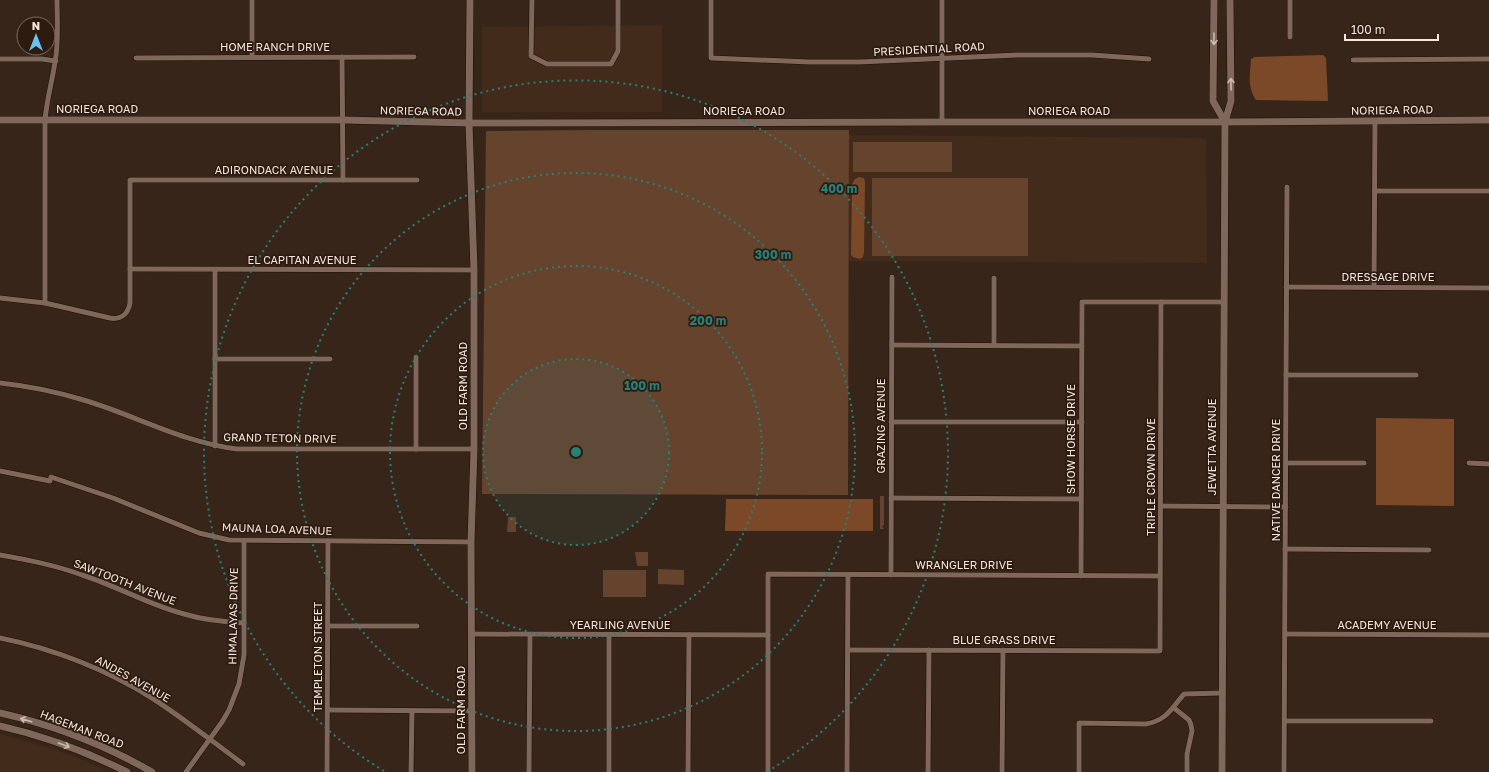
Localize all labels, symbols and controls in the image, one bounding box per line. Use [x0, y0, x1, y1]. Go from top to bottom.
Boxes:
north arrow [16, 16, 56, 56]
scale bar [1345, 16, 1438, 42]
text: N [32, 19, 40, 32]
text: 100 m [1351, 22, 1385, 37]
one-way arrow [1210, 32, 1218, 45]
street label: PRESIDENTIAL ROAD [873, 39, 985, 58]
street label: HOME RANCH DRIVE [220, 40, 330, 53]
one-way arrow [1227, 78, 1234, 91]
street label: NORIEGA ROAD [56, 102, 138, 115]
street label: NORIEGA ROAD [1351, 102, 1434, 117]
street label: NORIEGA ROAD [380, 103, 463, 118]
street label: NORIEGA ROAD [703, 104, 785, 117]
street label: NORIEGA ROAD [1028, 104, 1110, 117]
street label: ADIRONDACK AVENUE [215, 163, 334, 176]
text: 400 m [821, 181, 857, 196]
text: 300 m [755, 247, 791, 262]
street label: EL CAPITAN AVENUE [248, 253, 357, 266]
street label: DRESSAGE DRIVE [1342, 270, 1435, 283]
text: 200 m [690, 313, 726, 328]
street label: OLD FARM ROAD [456, 342, 469, 430]
text: 100 m [624, 378, 660, 393]
street label: GRAZING AVENUE [874, 378, 887, 474]
street label: SHOW HORSE DRIVE [1064, 384, 1077, 494]
street label: JEWETTA AVENUE [1205, 398, 1218, 496]
street label: TRIPLE CROWN DRIVE [1144, 418, 1157, 536]
street label: NATIVE DANCER DRIVE [1269, 419, 1282, 541]
street label: GRAND TETON DRIVE [223, 430, 337, 445]
centre of rings [569, 445, 583, 459]
street label: MAUNA LOA AVENUE [222, 520, 333, 537]
street label: SAWTOOTH AVENUE [72, 556, 179, 607]
street label: WRANGLER DRIVE [915, 558, 1013, 571]
street label: HIMALAYAS DRIVE [225, 567, 240, 665]
street label: TEMPLETON STREET [311, 601, 324, 712]
street label: YEARLING AVENUE [570, 618, 671, 631]
street label: ACADEMY AVENUE [1338, 618, 1437, 631]
street label: BLUE GRASS DRIVE [953, 633, 1056, 646]
street label: ANDES AVENUE [94, 653, 173, 705]
street label: OLD FARM ROAD [454, 666, 467, 754]
street label: HAGEMAN ROAD [39, 707, 126, 751]
one-way arrow [20, 716, 33, 723]
one-way arrow [58, 742, 71, 749]

